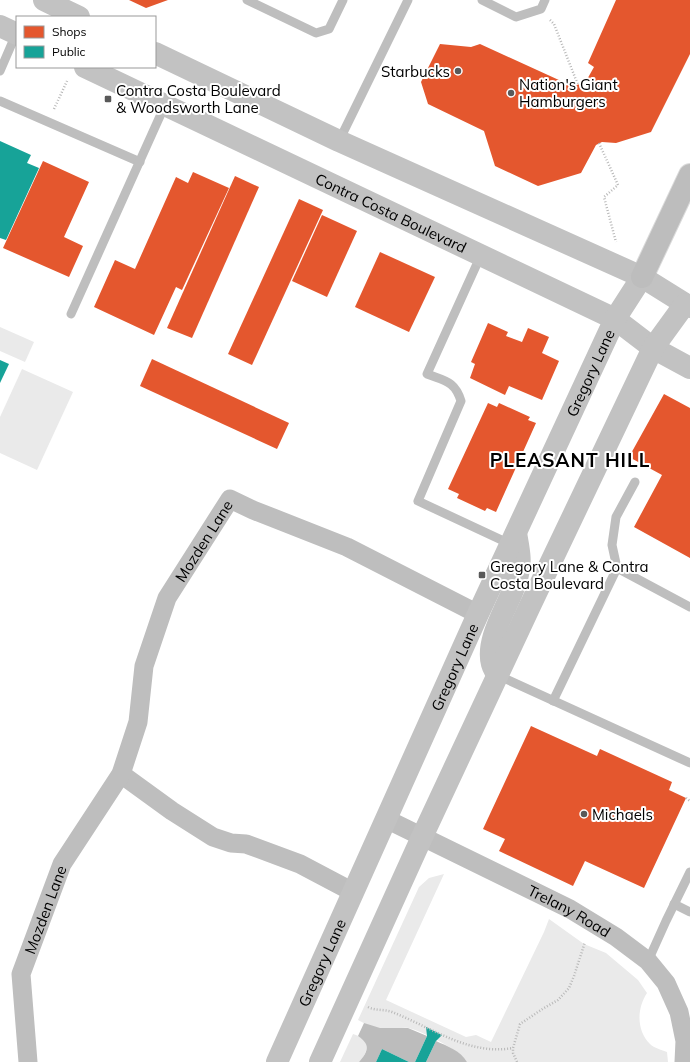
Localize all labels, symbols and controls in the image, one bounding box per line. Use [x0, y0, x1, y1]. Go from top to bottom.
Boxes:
legend [16, 16, 156, 68]
text: Shops [52, 24, 87, 39]
text: Public [52, 44, 86, 59]
place label: Starbucks [381, 62, 450, 81]
marker: Starbucks [453, 66, 463, 76]
place label: Nation's Giant Hamburgers [519, 75, 618, 111]
place label: Contra Costa Boulevard & Woodsworth Lane [116, 81, 281, 117]
marker: Nation's Giant Hamburgers [506, 88, 516, 98]
marker: Contra Costa Boulevard & Woodsworth Lane [103, 94, 113, 104]
street label: Contra Costa Boulevard [313, 169, 470, 257]
street label: Gregory Lane [562, 326, 618, 419]
district label: PLEASANT HILL [490, 448, 650, 472]
street label: Mozden Lane [170, 496, 236, 585]
place label: Gregory Lane & Contra Costa Boulevard [490, 557, 649, 593]
marker: Gregory Lane & Contra Costa Boulevard [477, 570, 487, 580]
street label: Gregory Lane [426, 620, 482, 714]
place label: Michaels [592, 805, 653, 824]
marker: Michaels [579, 809, 589, 819]
street label: Mozden Lane [20, 863, 70, 957]
street label: Trelany Road [525, 880, 614, 941]
street label: Gregory Lane [294, 916, 350, 1009]

